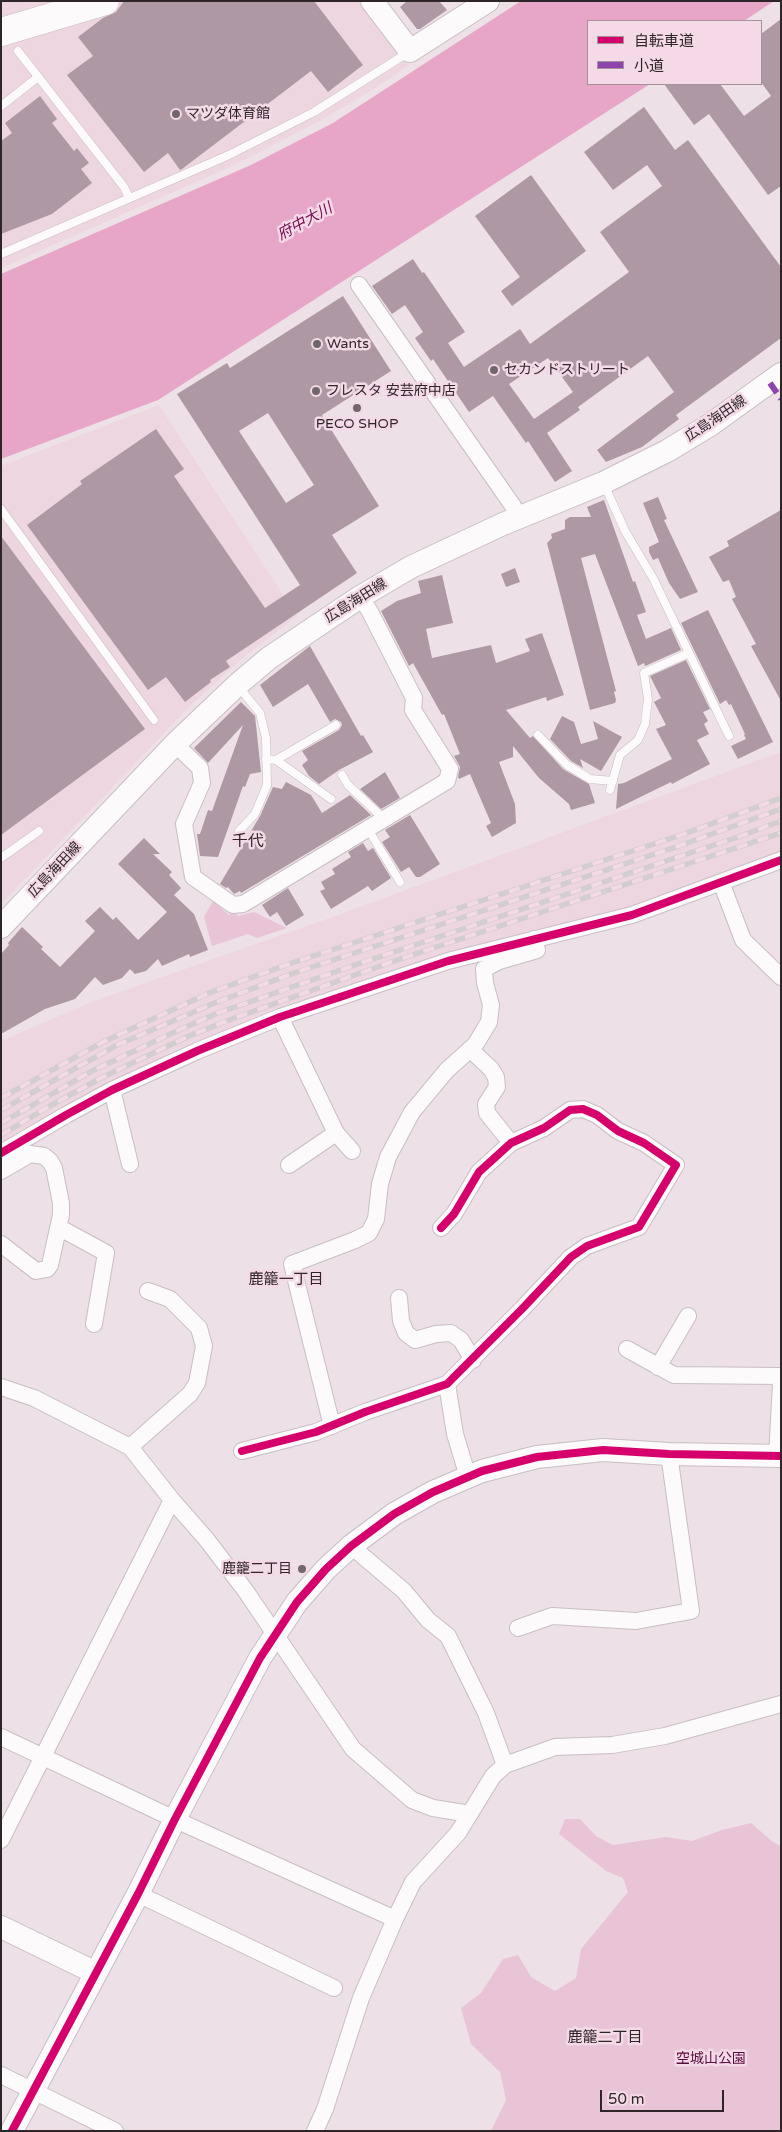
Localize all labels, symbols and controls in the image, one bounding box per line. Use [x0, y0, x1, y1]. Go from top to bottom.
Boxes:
legend [587, 20, 762, 85]
text: 自転車道 [634, 32, 694, 50]
text: 小道 [634, 57, 664, 75]
place label: マツダ体育館 [186, 106, 270, 122]
marker: マツダ体育館 [170, 108, 182, 120]
water label: 府中大川 [274, 200, 336, 244]
place label: Wants [327, 336, 369, 352]
marker: Wants [311, 338, 323, 350]
place label: セカンドストリート [504, 362, 630, 378]
marker: セカンドストリート [488, 364, 500, 376]
place label: フレスタ 安芸府中店 [326, 383, 456, 399]
marker: フレスタ 安芸府中店 [310, 385, 322, 397]
street label: 広島海田線 [682, 392, 750, 446]
marker: PECO SHOP [351, 402, 363, 414]
place label: PECO SHOP [316, 416, 398, 432]
street label: 広島海田線 [322, 575, 390, 627]
district label: 千代 [232, 832, 264, 852]
street label: 広島海田線 [25, 839, 85, 901]
district label: 鹿籠一丁目 [249, 1271, 323, 1289]
place label: 鹿籠二丁目 [222, 1561, 292, 1577]
marker: 鹿籠二丁目 [296, 1563, 308, 1575]
district label: 鹿籠二丁目 [568, 2029, 642, 2047]
park label: 空城山公園 [676, 2051, 746, 2067]
scale bar [602, 2080, 726, 2112]
text: 50 m [608, 2090, 645, 2108]

